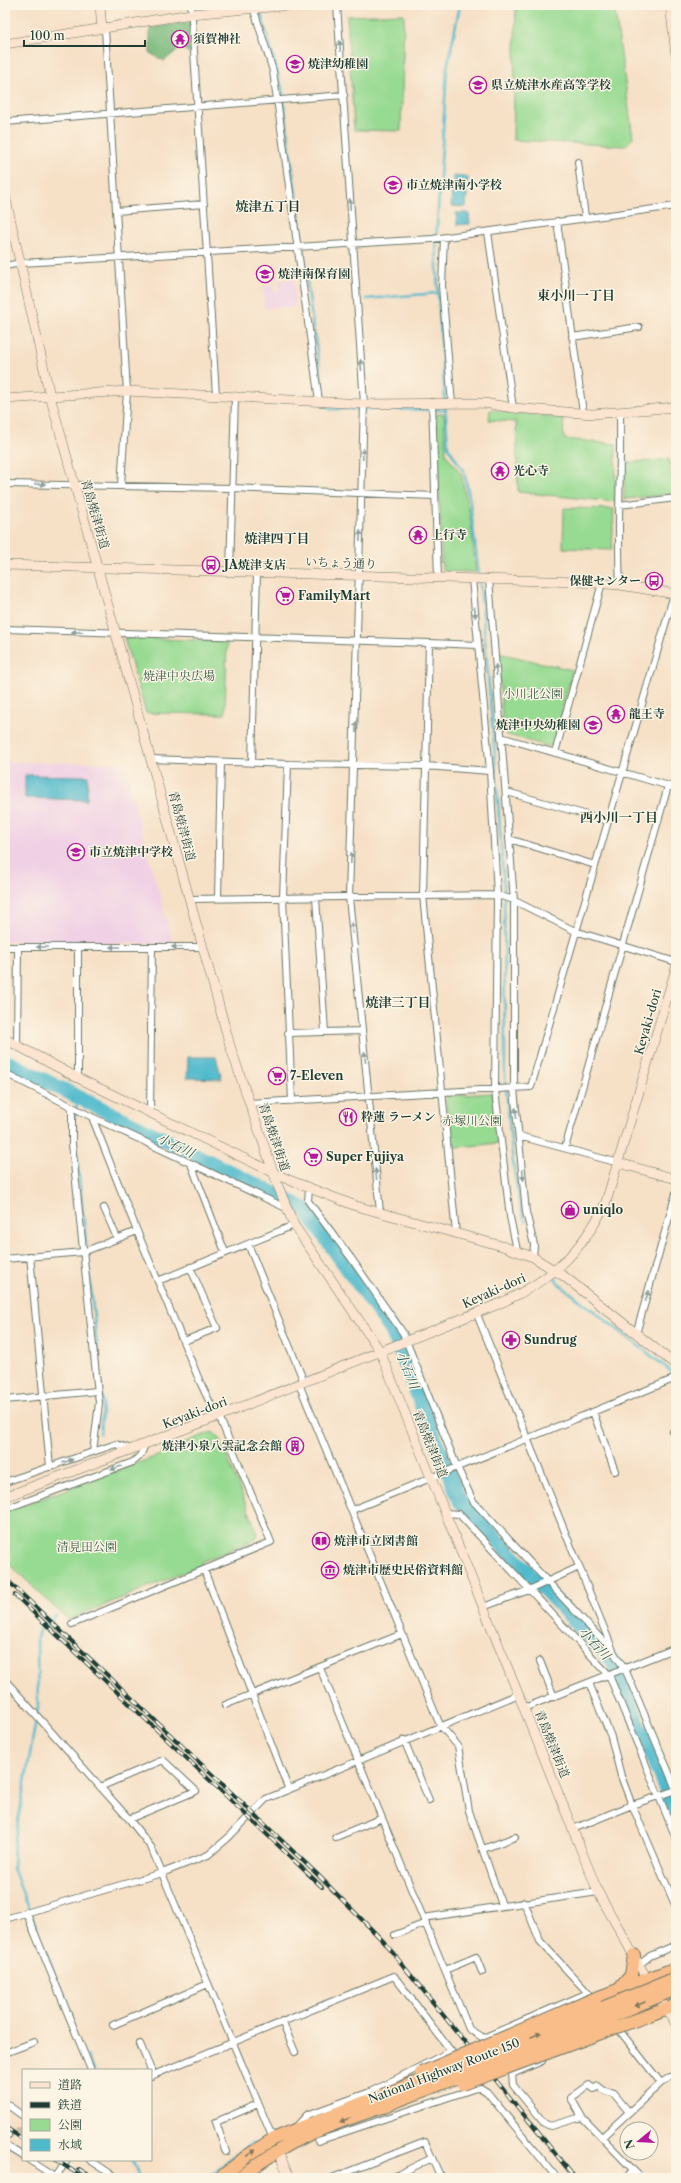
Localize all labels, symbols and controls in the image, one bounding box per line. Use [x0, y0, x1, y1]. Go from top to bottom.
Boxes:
scale bar [24, 22, 145, 48]
text: 100 m [30, 28, 65, 43]
temple icon: 須賀神社 [170, 29, 190, 49]
place label: 須賀神社 [193, 31, 241, 46]
one-way arrow [337, 40, 344, 52]
school or university icon: 焼津幼稚園 [285, 54, 305, 74]
place label: 焼津幼稚園 [308, 56, 368, 71]
school or university icon: 県立焼津水産高等学校 [468, 75, 488, 95]
place label: 県立焼津水産高等学校 [491, 77, 611, 92]
school or university icon: 市立焼津南小学校 [383, 175, 403, 195]
place label: 市立焼津南小学校 [406, 177, 502, 192]
district label: 焼津五丁目 [235, 198, 301, 214]
one-way arrow [346, 198, 353, 210]
school or university icon: 焼津南保育園 [255, 264, 275, 284]
place label: 焼津南保育園 [278, 266, 350, 281]
district label: 東小川一丁目 [537, 287, 615, 303]
one-way arrow [357, 359, 364, 371]
one-way arrow [359, 448, 366, 460]
temple icon: 光心寺 [490, 461, 510, 481]
place label: 光心寺 [513, 463, 549, 478]
street label: 青島焼津街道 [78, 477, 113, 551]
one-way arrow [34, 481, 47, 487]
temple icon: 上行寺 [408, 525, 428, 545]
place label: 上行寺 [431, 527, 467, 542]
one-way arrow [357, 529, 363, 542]
district label: 焼津四丁目 [244, 530, 310, 546]
street label: いちょう通り [305, 554, 377, 571]
bus stop icon: JA焼津支店 [201, 555, 221, 575]
place label: JA焼津支店 [222, 557, 286, 572]
bus stop icon: 保健センター [644, 571, 664, 591]
place label: 保健センター [569, 573, 641, 588]
supermarket icon: FamilyMart [275, 586, 295, 606]
place label: FamilyMart [298, 588, 371, 603]
one-way arrow [472, 606, 479, 618]
one-way arrow [71, 628, 83, 635]
one-way arrow [492, 664, 499, 676]
park label: 焼津中央広場 [143, 668, 215, 683]
park label: 小川北公園 [503, 686, 563, 701]
temple icon: 龍王寺 [606, 704, 626, 724]
place label: 龍王寺 [629, 706, 665, 721]
school or university icon: 焼津中央幼稚園 [583, 715, 603, 735]
place label: 焼津中央幼稚園 [496, 717, 580, 732]
one-way arrow [352, 721, 359, 733]
street label: 青島焼津街道 [166, 789, 199, 863]
district label: 西小川一丁目 [580, 809, 658, 825]
school or university icon: 市立焼津中学校 [66, 842, 86, 862]
place label: 市立焼津中学校 [89, 844, 173, 859]
one-way arrow [348, 851, 354, 864]
one-way arrow [349, 922, 356, 934]
one-way arrow [35, 944, 48, 950]
one-way arrow [108, 944, 121, 950]
one-way arrow [170, 944, 183, 950]
street label: Keyaki-dori [631, 987, 664, 1056]
district label: 焼津三丁目 [365, 994, 431, 1010]
one-way arrow [361, 1051, 368, 1063]
supermarket icon: 7-Eleven [267, 1066, 287, 1086]
place label: 7-Eleven [290, 1068, 344, 1083]
street label: 青島焼津街道 [256, 1100, 293, 1173]
one-way arrow [513, 1106, 520, 1119]
restaurant icon: 粋蓮 ラーメン [338, 1107, 358, 1127]
place label: 粋蓮 ラーメン [361, 1109, 435, 1124]
park label: 赤塚川公園 [442, 1113, 502, 1128]
water label: 小石川 [155, 1129, 199, 1162]
supermarket icon: Super Fujiya [303, 1147, 323, 1167]
place label: Super Fujiya [326, 1149, 405, 1164]
one-way arrow [373, 1168, 379, 1180]
one-way arrow [519, 1169, 526, 1181]
shop icon: uniqlo [560, 1200, 580, 1220]
place label: uniqlo [583, 1202, 624, 1217]
street label: Keyaki-dori [460, 1270, 528, 1311]
one-way arrow [644, 1290, 650, 1302]
pharmacy icon: Sundrug [501, 1330, 521, 1350]
place label: Sundrug [524, 1332, 578, 1347]
water label: 小石川 [393, 1349, 423, 1393]
street label: Keyaki-dori [161, 1393, 229, 1432]
street label: 青島焼津街道 [410, 1408, 451, 1480]
building icon: 焼津小泉八雲記念会館 [285, 1436, 305, 1456]
place label: 焼津小泉八雲記念会館 [162, 1438, 282, 1453]
one-way arrow [63, 1458, 75, 1464]
one-way arrow [110, 1466, 122, 1472]
library icon: 焼津市立図書館 [311, 1531, 331, 1551]
place label: 焼津市立図書館 [334, 1533, 418, 1548]
park label: 清見田公園 [57, 1539, 117, 1554]
museum icon: 焼津市歴史民俗資料館 [320, 1560, 340, 1580]
place label: 焼津市歴史民俗資料館 [343, 1562, 463, 1577]
water label: 小石川 [576, 1623, 616, 1664]
street label: 青島焼津街道 [532, 1708, 573, 1780]
one-way arrow [634, 2001, 646, 2007]
one-way arrow [530, 2032, 542, 2038]
street label: National Highway Route 150 [366, 2035, 522, 2106]
legend [22, 2069, 152, 2161]
text: 道路 [58, 2077, 82, 2092]
text: 鉄道 [57, 2097, 82, 2112]
text: 公園 [58, 2117, 82, 2132]
one-way arrow [338, 2118, 350, 2124]
north arrow [619, 2121, 659, 2161]
text: 水域 [58, 2137, 82, 2152]
text: N [621, 2137, 638, 2151]
one-way arrow [245, 2149, 256, 2158]

